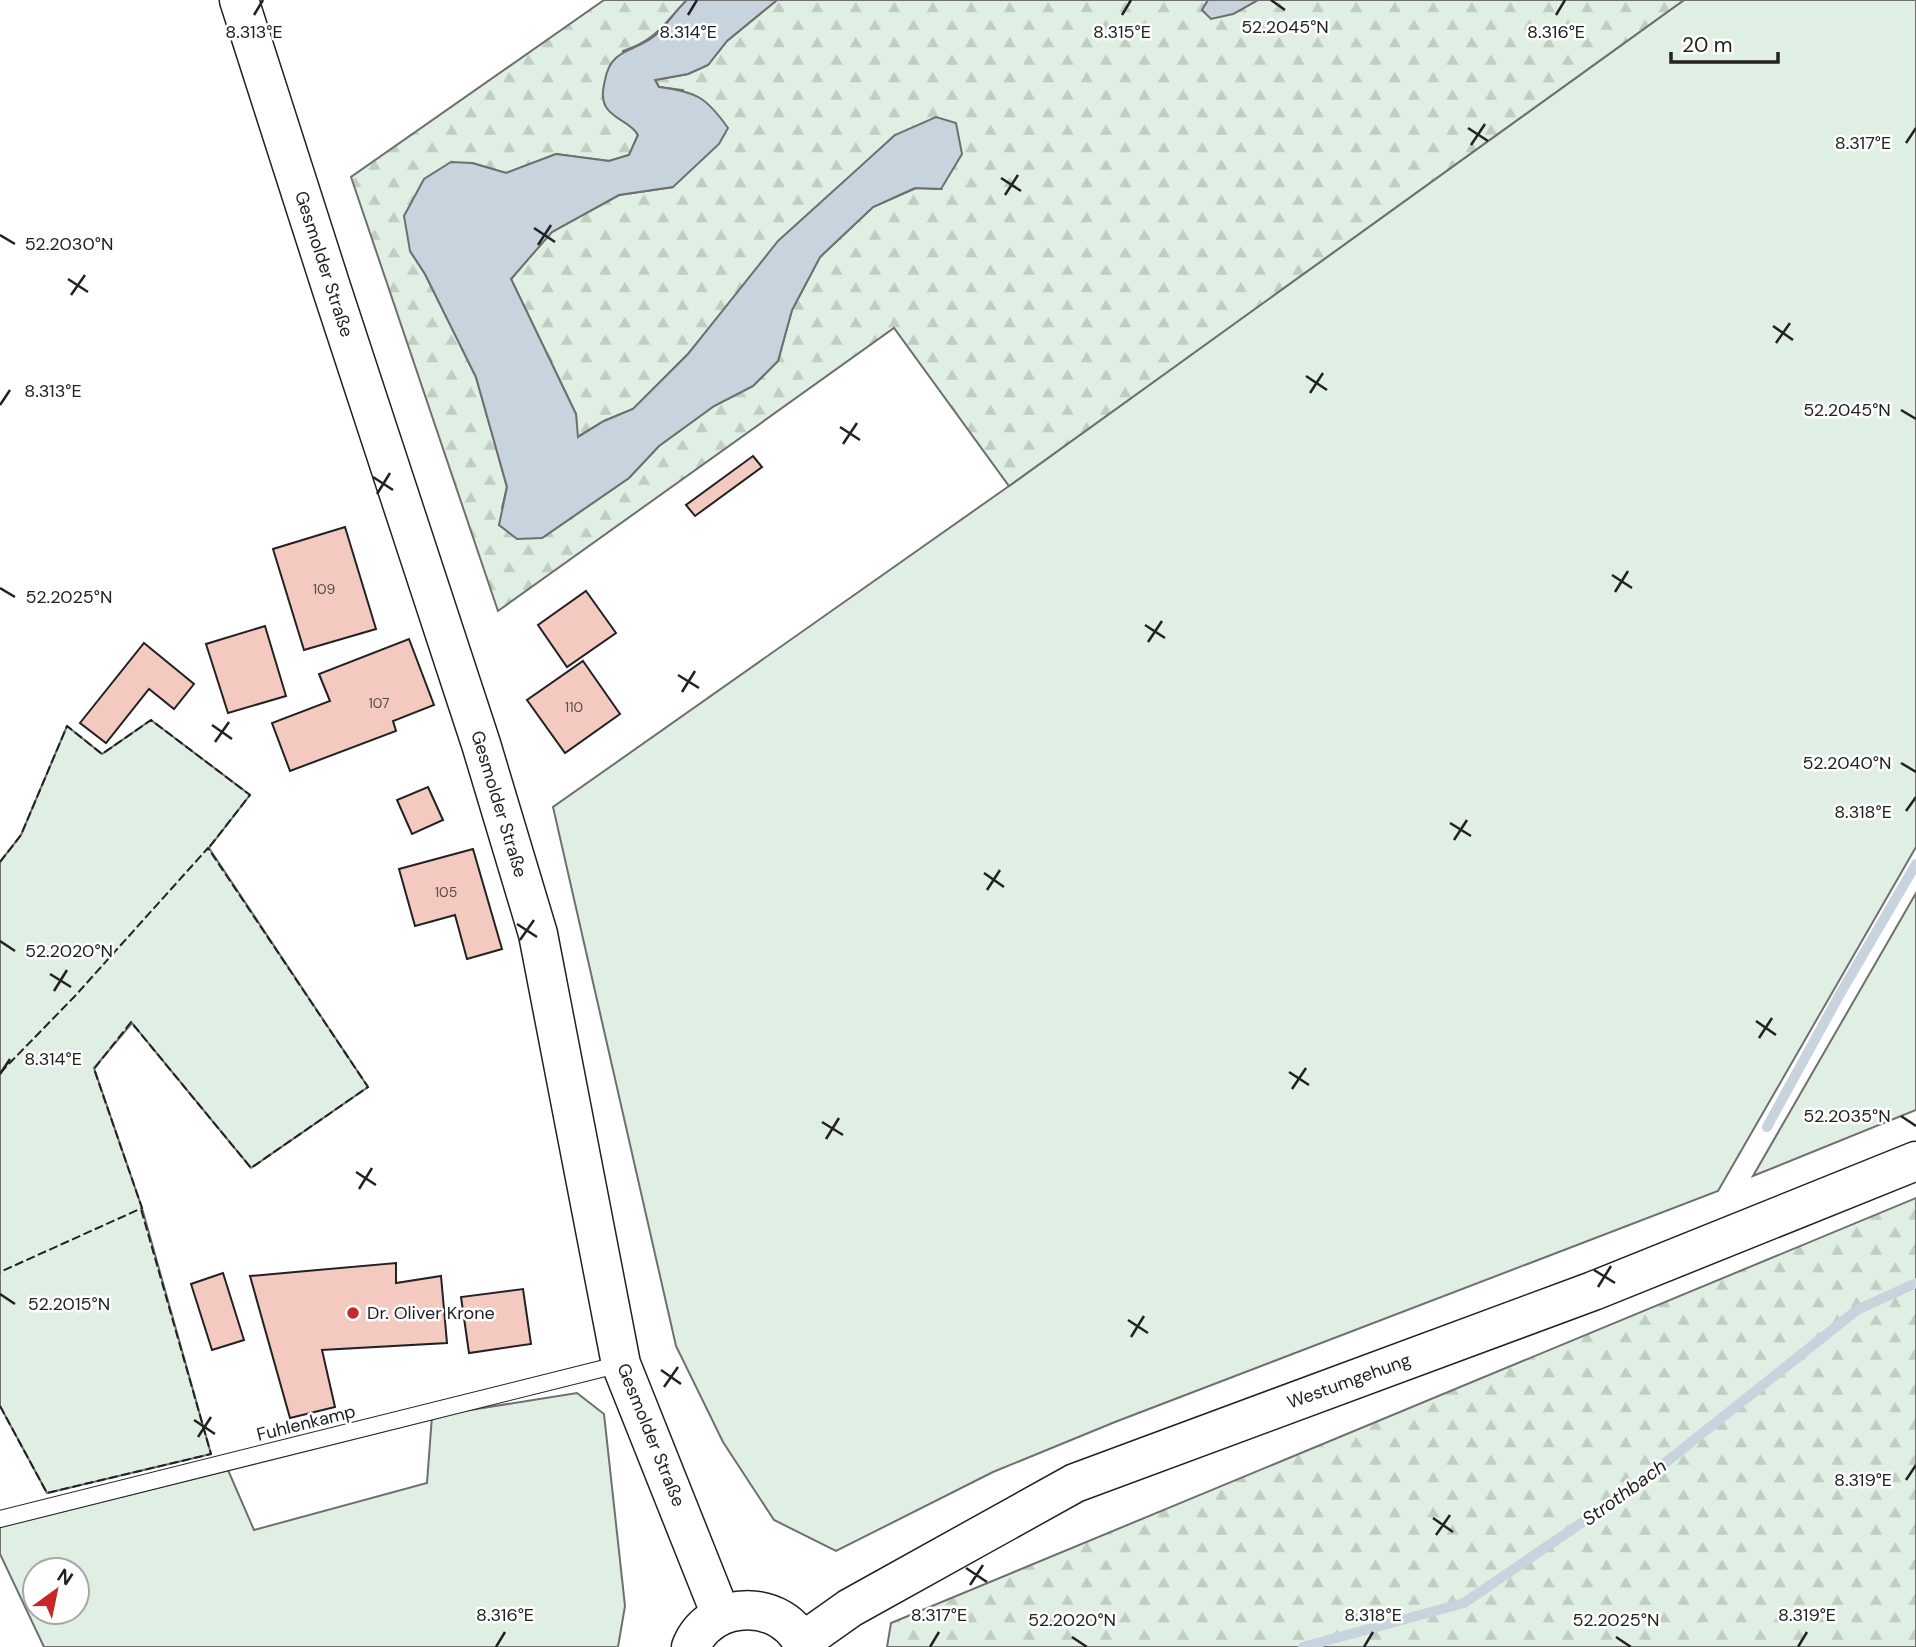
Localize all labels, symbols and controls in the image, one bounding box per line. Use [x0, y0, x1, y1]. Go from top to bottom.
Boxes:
text: 52.2045°N [1241, 15, 1329, 39]
text: 8.313°E [225, 20, 283, 44]
text: 8.314°E [659, 20, 717, 44]
text: 8.315°E [1093, 20, 1151, 44]
text: 8.316°E [1527, 20, 1585, 44]
scale bar [1671, 21, 1778, 65]
text: 20 m [1682, 31, 1733, 59]
text: 8.317°E [1835, 131, 1891, 155]
street label: Gesmolder Straße [289, 188, 359, 340]
text: 52.2030°N [25, 232, 113, 256]
text: 8.313°E [24, 379, 82, 403]
text: 52.2045°N [1803, 398, 1891, 422]
house number: 109 [313, 580, 336, 598]
text: 52.2025°N [26, 585, 112, 609]
house number: 107 [368, 694, 390, 712]
house number: 110 [565, 698, 583, 716]
street label: Gesmolder Straße [465, 728, 533, 880]
text: 52.2040°N [1803, 751, 1891, 775]
text: 8.318°E [1834, 800, 1892, 824]
house number: 105 [435, 883, 457, 901]
text: 52.2020°N [25, 939, 113, 963]
text: 8.314°E [24, 1047, 82, 1071]
text: 52.2035°N [1803, 1104, 1891, 1128]
text: 52.2015°N [28, 1292, 110, 1316]
place label: Dr. Oliver Krone [367, 1301, 495, 1325]
marker: Dr. Oliver Krone [345, 1305, 361, 1321]
street label: Westumgehung [1284, 1348, 1414, 1414]
street label: Gesmolder Straße [611, 1360, 691, 1510]
street label: Fuhlenkamp [254, 1399, 358, 1447]
water label: Strothbach [1577, 1453, 1672, 1531]
text: 8.319°E [1834, 1468, 1892, 1492]
north arrow [21, 1556, 91, 1626]
text: N [52, 1563, 78, 1591]
text: 8.316°E [476, 1603, 534, 1627]
text: 8.317°E [911, 1603, 967, 1627]
text: 8.318°E [1344, 1603, 1402, 1627]
text: 8.319°E [1778, 1603, 1836, 1627]
text: 52.2020°N [1028, 1608, 1116, 1632]
text: 52.2025°N [1573, 1608, 1659, 1632]

